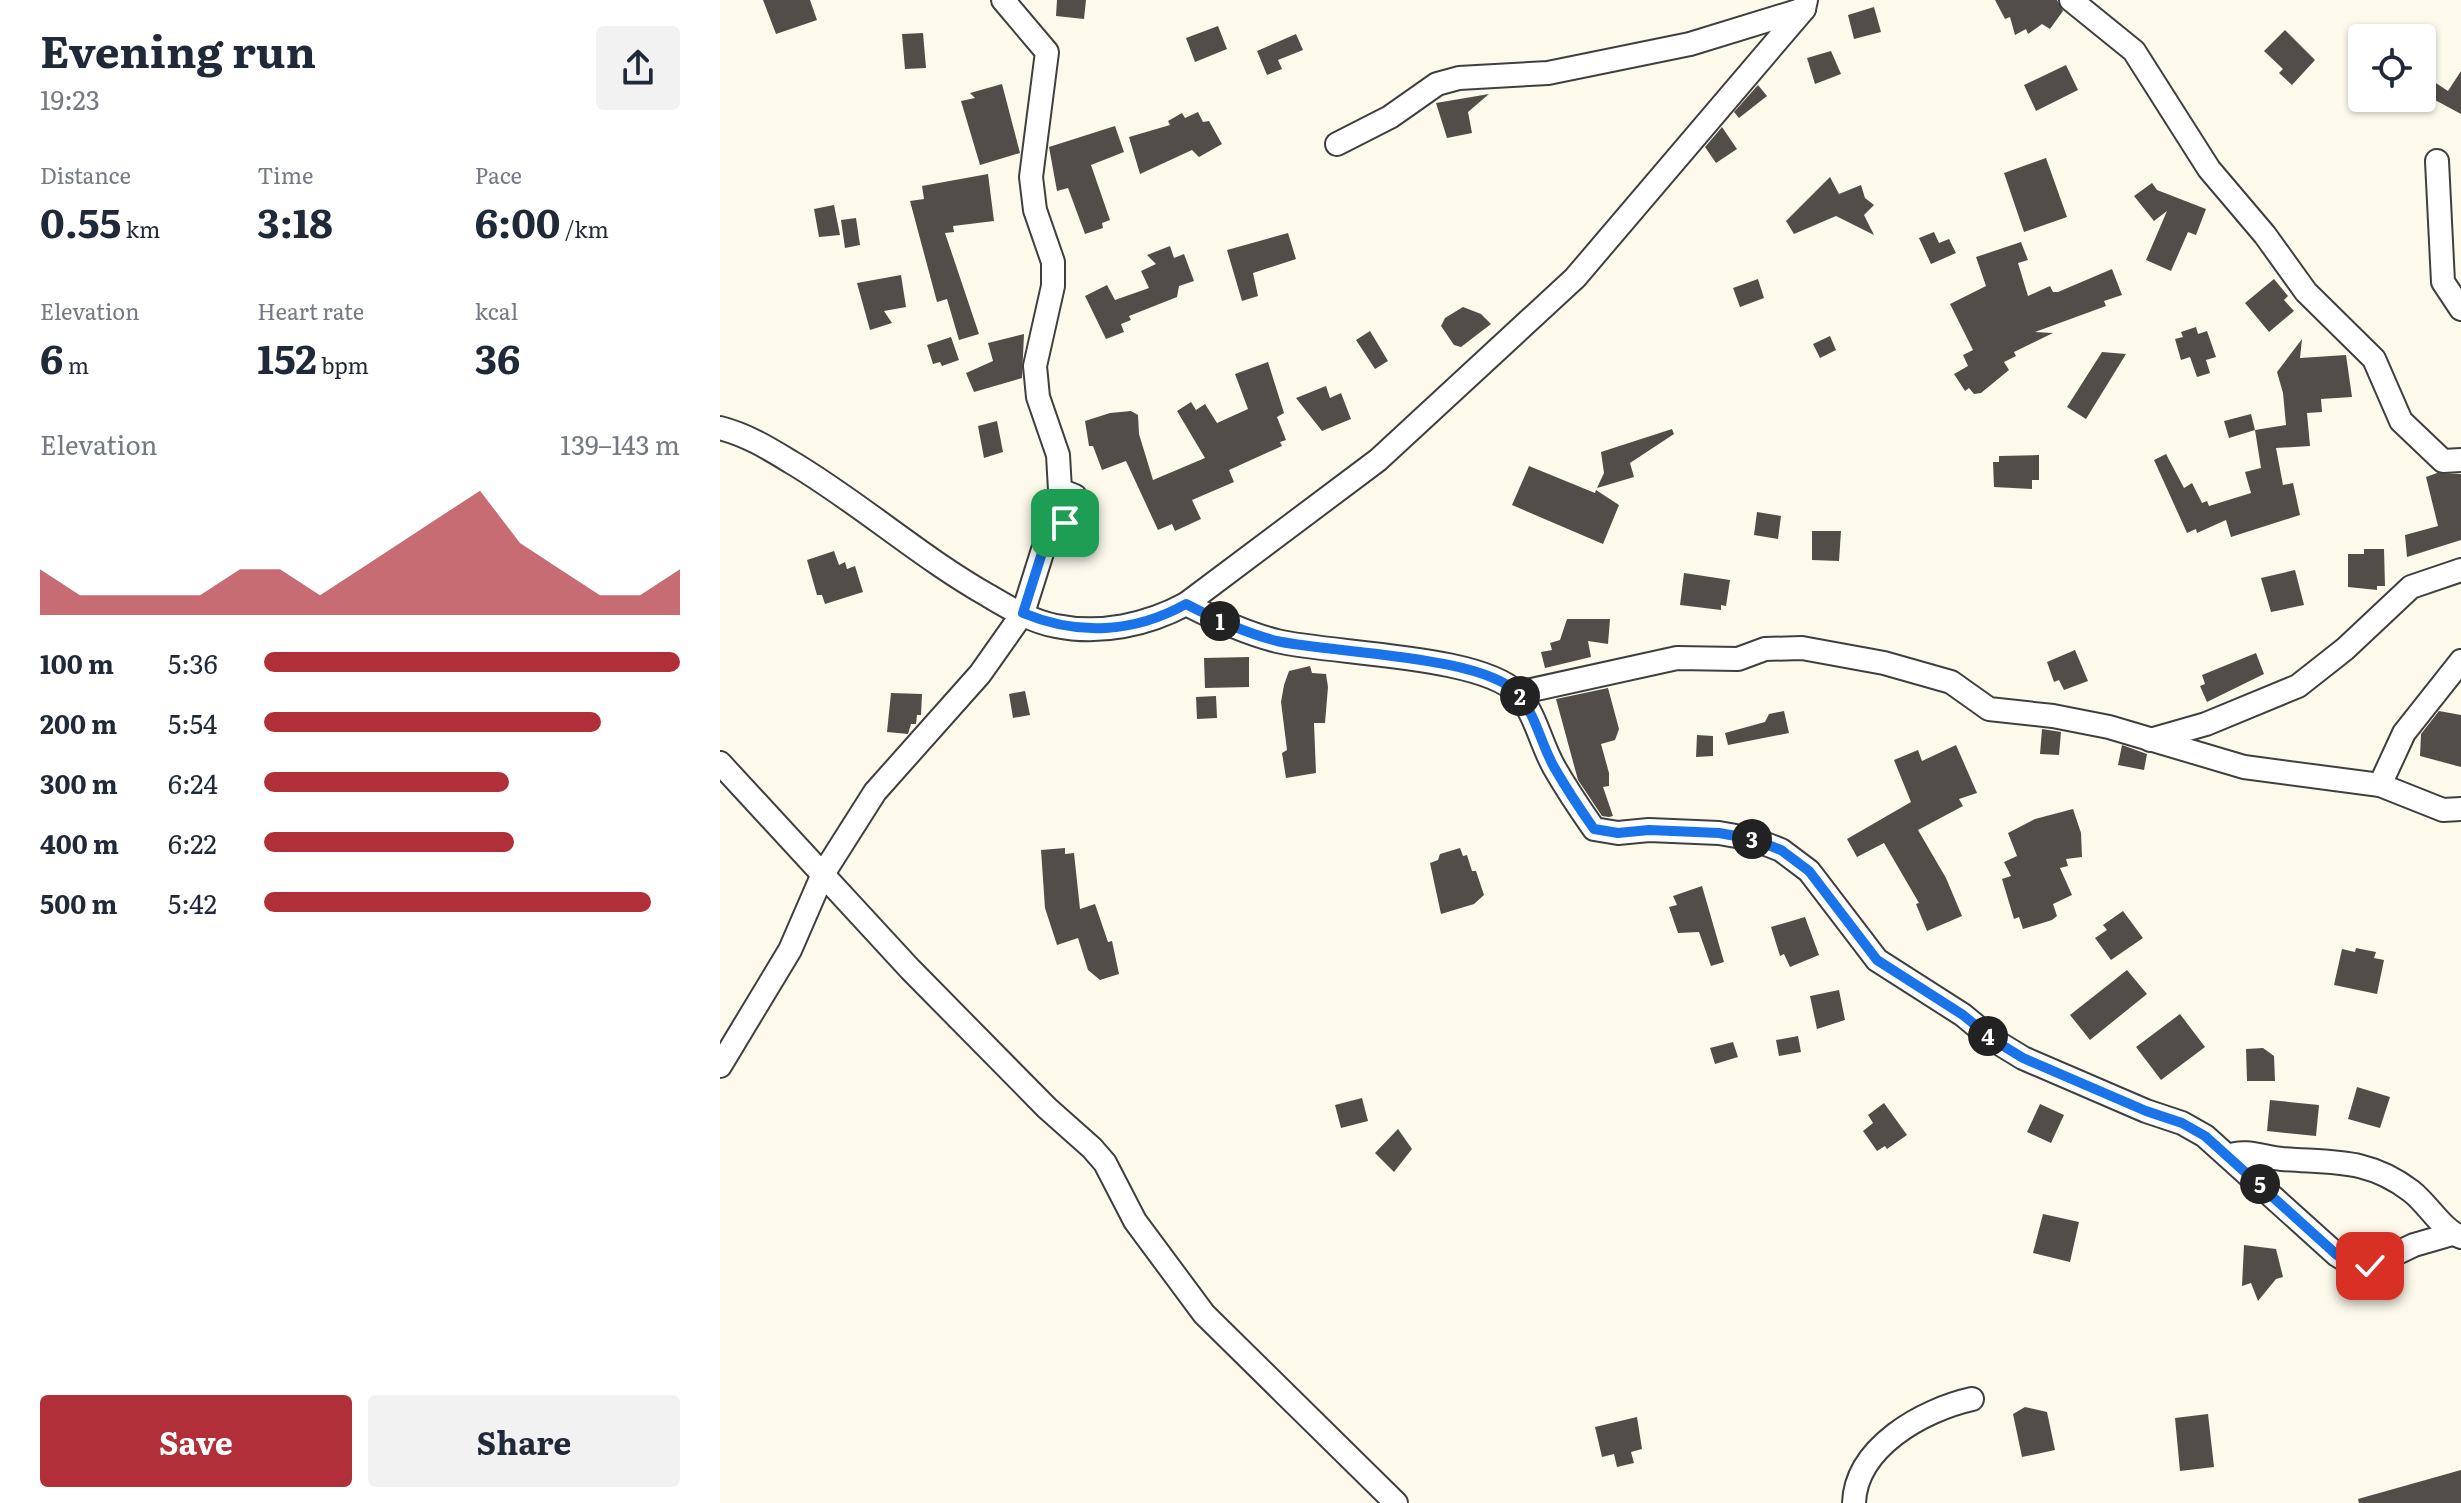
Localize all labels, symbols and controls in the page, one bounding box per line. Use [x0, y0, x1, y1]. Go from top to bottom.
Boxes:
text: Evening run [40, 16, 316, 82]
map controls [2348, 24, 2436, 112]
button: locate [2348, 24, 2436, 112]
button: share [596, 26, 680, 110]
text: 19:23 [40, 79, 100, 118]
text: Distance [40, 158, 131, 191]
text: Time [257, 158, 313, 191]
text: Pace [475, 158, 522, 191]
text: 0.55 [40, 191, 121, 250]
text: 3:18 [257, 191, 333, 250]
text: 6:00 [475, 191, 560, 250]
text: km [121, 212, 160, 245]
text: /km [560, 212, 609, 245]
text: Elevation [40, 294, 139, 327]
text: Heart rate [257, 294, 364, 327]
text: kcal [475, 294, 518, 327]
text: 6 [40, 327, 63, 386]
text: 152 [257, 327, 317, 386]
text: 36 [475, 327, 520, 386]
text: m [63, 348, 89, 381]
text: bpm [317, 348, 369, 381]
text: Elevation [40, 424, 158, 463]
text: 139–143 m [560, 424, 680, 463]
pin [1031, 489, 1099, 557]
icon: arrive [1043, 501, 1087, 545]
pin: 1 [1200, 601, 1240, 641]
text: 1 [1215, 604, 1225, 637]
text: 100 m [40, 643, 114, 682]
text: 5:36 [168, 643, 218, 682]
pin: 2 [1500, 676, 1540, 716]
text: 2 [1514, 679, 1526, 712]
text: 200 m [40, 703, 117, 742]
text: 5:54 [168, 703, 217, 742]
text: 300 m [40, 763, 118, 802]
text: 6:24 [168, 763, 218, 802]
pin: 3 [1732, 819, 1772, 859]
text: 3 [1746, 822, 1758, 855]
text: 400 m [40, 823, 119, 862]
text: 6:22 [168, 823, 217, 862]
text: 500 m [40, 883, 117, 922]
text: 5:42 [168, 883, 217, 922]
pin: 4 [1968, 1016, 2008, 1056]
text: 4 [1981, 1019, 1995, 1052]
pin: 5 [2240, 1164, 2280, 1204]
text: 5 [2254, 1167, 2266, 1200]
pin [2336, 1232, 2404, 1300]
icon: check [2348, 1244, 2392, 1288]
button: Save [40, 1395, 352, 1487]
button: Share [368, 1395, 680, 1487]

